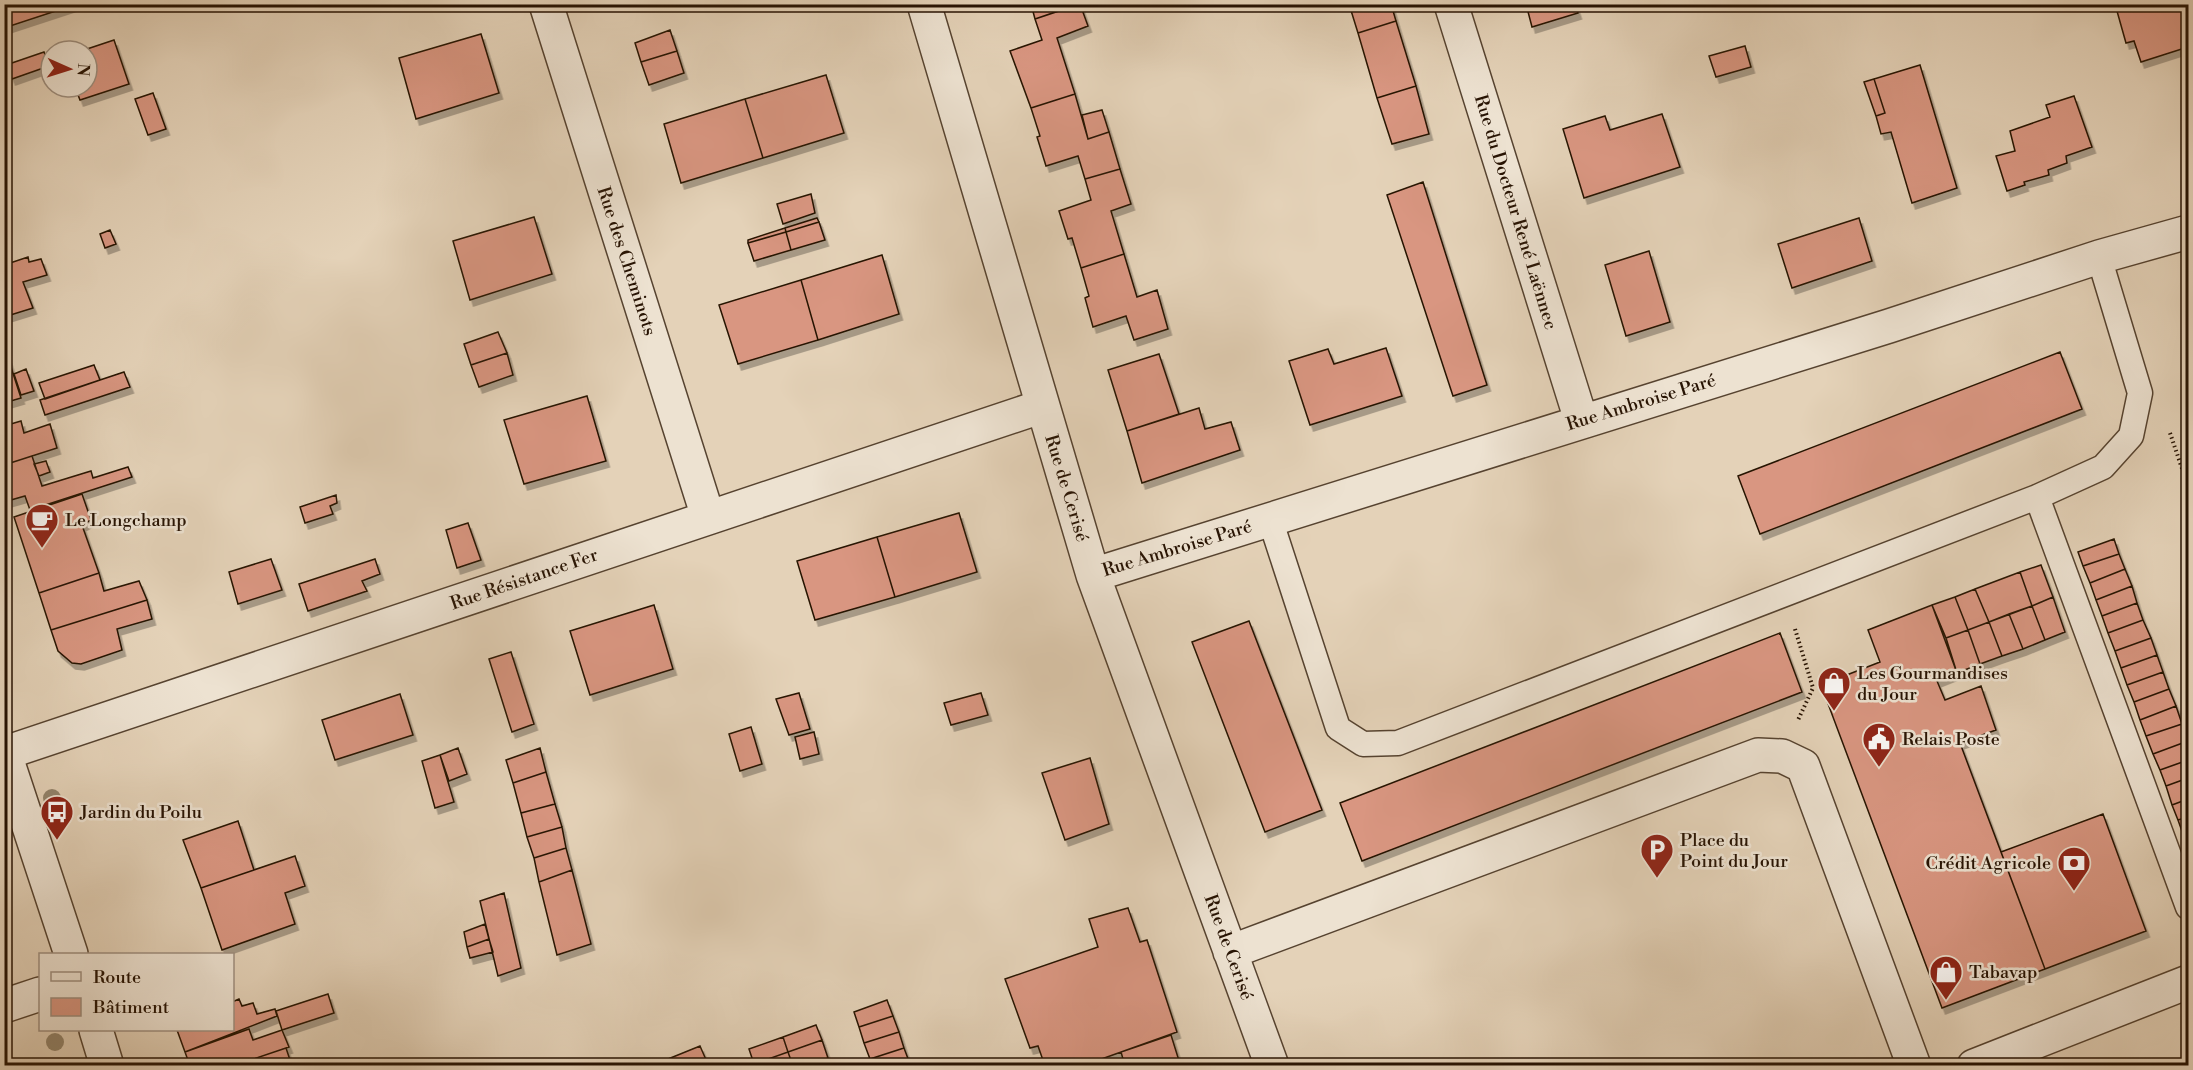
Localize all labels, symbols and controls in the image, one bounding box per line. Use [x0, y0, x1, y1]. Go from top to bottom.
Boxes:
north arrow [39, 39, 99, 99]
text: N [73, 63, 93, 77]
street label: Rue du Docteur René Laënnec [1469, 92, 1562, 332]
street label: Rue des Cheminots [592, 184, 661, 339]
street label: Rue Ambroise Paré [1563, 369, 1719, 436]
street label: Rue de Cerisé [1039, 432, 1094, 545]
cafe icon: Le Longchamp [24, 502, 60, 549]
place label: Le Longchamp [65, 509, 187, 532]
street label: Rue Ambroise Paré [1099, 515, 1255, 582]
street label: Rue Résistance Fer [447, 543, 601, 616]
place label: Les Gourmandises du Jour [1857, 662, 2008, 706]
shop icon: Les Gourmandises du Jour [1816, 665, 1852, 712]
public building icon: Relais Poste [1861, 721, 1897, 768]
place label: Relais Poste [1902, 728, 2000, 751]
bus stop icon: Jardin du Poilu [39, 794, 75, 841]
place label: Jardin du Poilu [79, 801, 203, 824]
place label: Place du Point du Jour [1680, 829, 1788, 873]
parking icon: Place du Point du Jour [1639, 832, 1675, 879]
bank icon: Crédit Agricole [2056, 845, 2092, 892]
place label: Crédit Agricole [1926, 852, 2051, 875]
street label: Rue de Cerisé [1199, 891, 1258, 1003]
legend [39, 953, 234, 1031]
shop icon: Tabavap [1928, 954, 1964, 1001]
place label: Tabavap [1969, 961, 2037, 984]
text: Route [93, 966, 141, 989]
text: Bâtiment [92, 996, 170, 1019]

